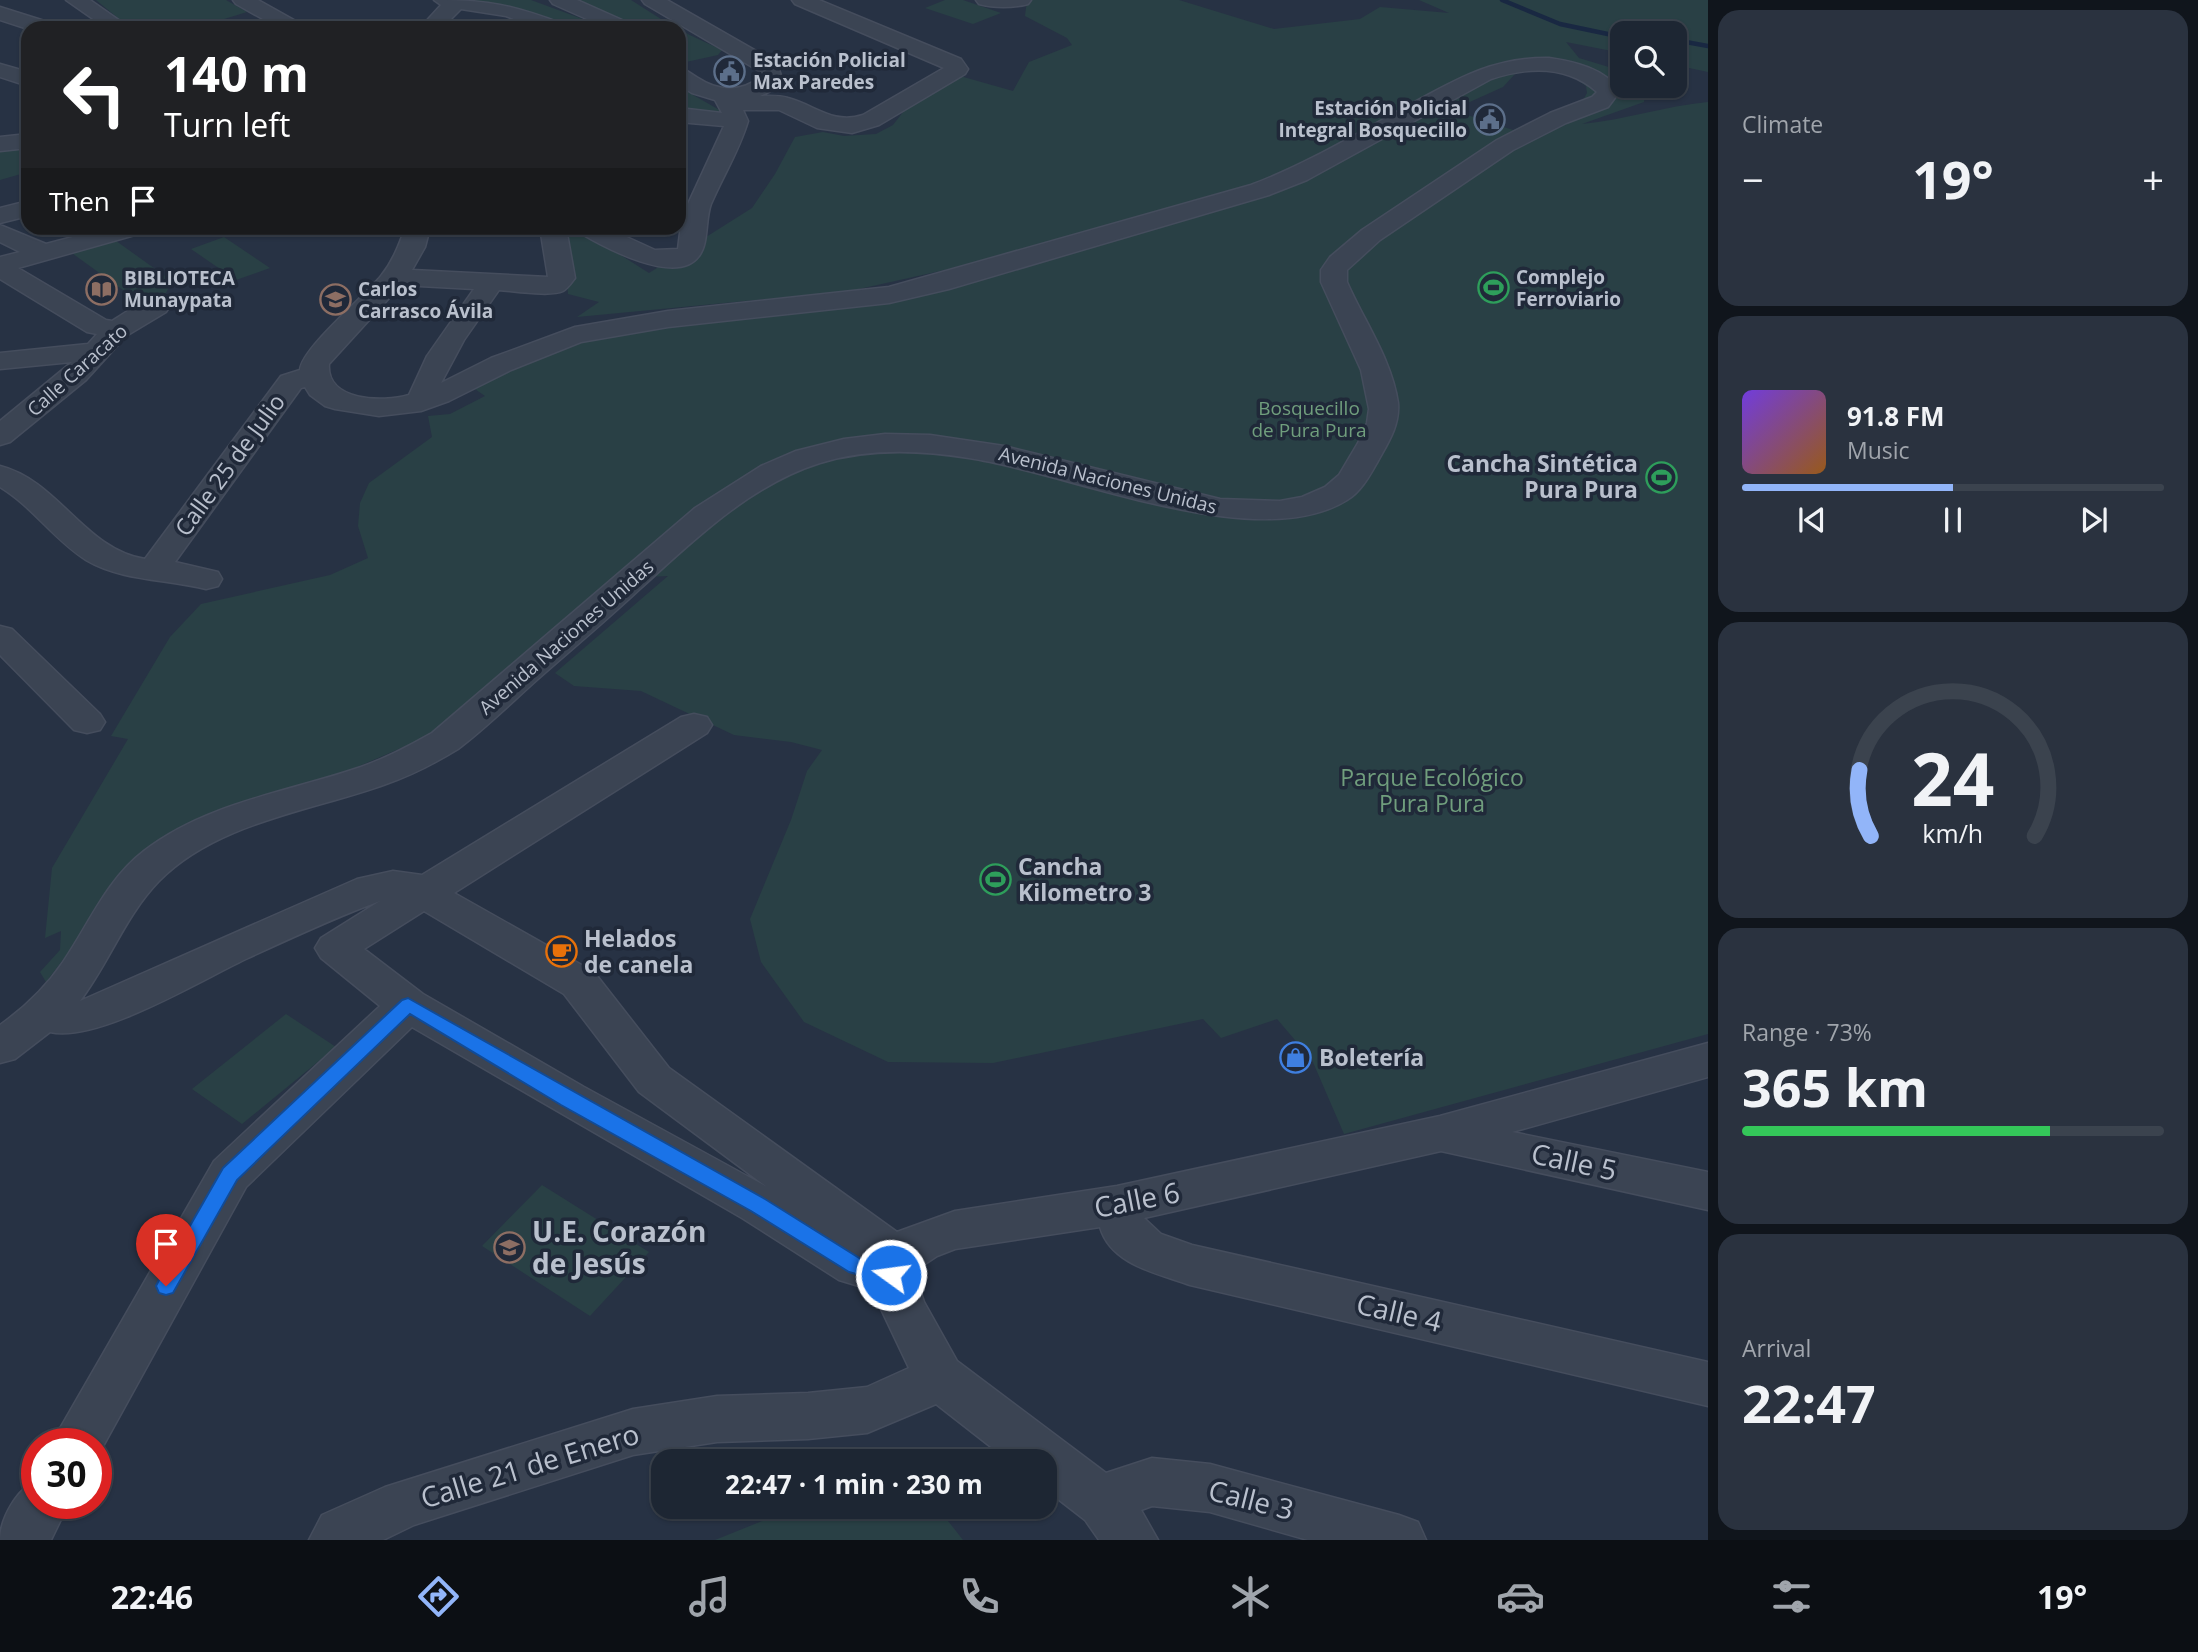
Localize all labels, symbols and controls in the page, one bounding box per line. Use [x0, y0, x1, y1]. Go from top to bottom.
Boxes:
map controls [1610, 21, 1687, 98]
button: search [1610, 21, 1687, 98]
text: 140 m [164, 40, 309, 106]
place label: Estación Policial Max Paredes [753, 47, 906, 95]
icon: left [49, 49, 140, 140]
public building icon: Estación Policial Max Paredes [713, 54, 747, 88]
place label: Estación Policial Integral Bosquecillo [1279, 95, 1467, 143]
public building icon: Estación Policial Integral Bosquecillo [1473, 102, 1507, 136]
text: Turn left [164, 103, 290, 146]
text: Climate [1742, 108, 1823, 140]
text: 19° [1912, 143, 1994, 214]
text: − [1742, 153, 1764, 205]
text: + [2142, 153, 2164, 205]
icon: arrive [124, 182, 162, 220]
text: Then [49, 183, 110, 219]
place label: Complejo Ferroviario [1516, 264, 1621, 312]
place label: BIBLIOTECA Munaypata [124, 265, 236, 313]
sports icon: Complejo Ferroviario [1476, 271, 1510, 305]
library icon: BIBLIOTECA Munaypata [84, 272, 118, 306]
place label: Carlos Carrasco Ávila [358, 276, 493, 324]
school or university icon: Carlos Carrasco Ávila [318, 283, 352, 317]
street label: Calle Caracato [21, 318, 133, 422]
street label: Calle 25 de Julio [167, 387, 292, 542]
park label: Bosquecillo de Pura Pura [1252, 395, 1366, 443]
text: 91.8 FM [1847, 398, 1945, 434]
text: Music [1847, 434, 1910, 466]
street label: Avenida Naciones Unidas [996, 440, 1220, 520]
place label: Cancha Sintética Pura Pura [1446, 447, 1638, 505]
sports icon: Cancha Sintética Pura Pura [1644, 460, 1678, 494]
icon: previous [1793, 501, 1831, 539]
icon: pause [1934, 501, 1972, 539]
icon: next [2075, 501, 2113, 539]
street label: Avenida Naciones Unidas [473, 554, 659, 720]
text: 24 [1911, 728, 1995, 827]
park label: Parque Ecológico Pura Pura [1340, 761, 1524, 819]
text: km/h [1923, 816, 1983, 850]
place label: Cancha Kilometro 3 [1018, 850, 1152, 908]
sports icon: Cancha Kilometro 3 [978, 863, 1012, 897]
place label: Helados de canela [584, 922, 693, 980]
cafe icon: Helados de canela [544, 935, 578, 969]
text: Range · 73% [1742, 1016, 1872, 1048]
shop icon: Boletería [1279, 1041, 1313, 1075]
place label: Boletería [1319, 1041, 1424, 1073]
text: 365 km [1742, 1051, 1928, 1122]
street label: Calle 5 [1528, 1133, 1620, 1189]
street label: Calle 6 [1091, 1172, 1183, 1226]
place label: U.E. Corazón de Jesús [532, 1212, 706, 1282]
pin [136, 1214, 196, 1286]
icon: arrive [147, 1225, 185, 1263]
school or university icon: U.E. Corazón de Jesús [492, 1231, 526, 1265]
position arrow [854, 1238, 928, 1312]
street label: Calle 4 [1353, 1284, 1446, 1340]
text: Arrival [1742, 1332, 1811, 1364]
text: 22:47 [1742, 1367, 1876, 1438]
street label: Calle 21 de Enero [416, 1414, 644, 1516]
speed limit sign: 30 [21, 1428, 112, 1519]
text: 22:47 · 1 min · 230 m [725, 1466, 983, 1502]
street label: Calle 3 [1205, 1470, 1298, 1528]
icon: directions [414, 1572, 463, 1621]
icon: music [685, 1572, 734, 1621]
icon: phone [955, 1572, 1004, 1621]
icon: climate [1226, 1572, 1275, 1621]
icon: car [1496, 1572, 1545, 1621]
icon: filters [1767, 1572, 1816, 1621]
text: 22:46 [111, 1575, 193, 1618]
text: 19° [2037, 1575, 2087, 1618]

